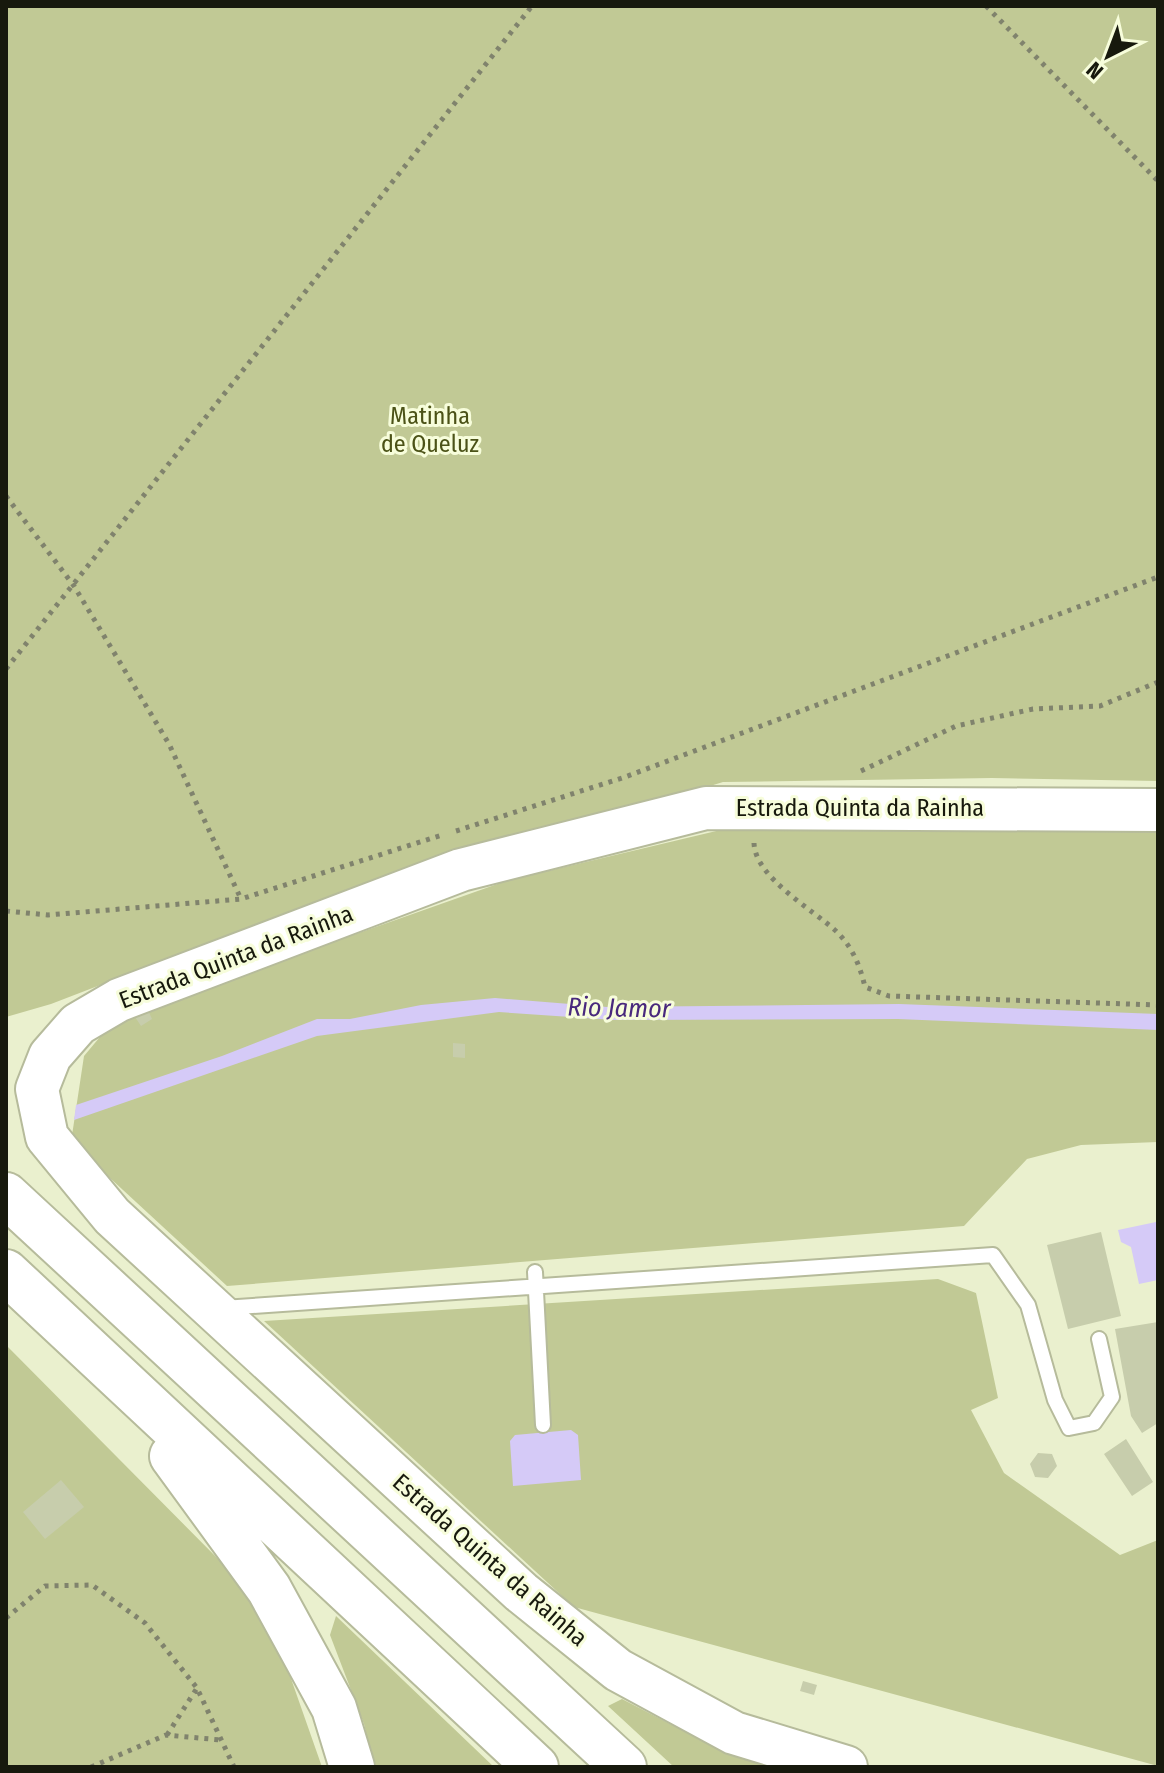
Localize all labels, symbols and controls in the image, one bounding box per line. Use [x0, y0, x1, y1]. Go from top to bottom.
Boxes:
north arrow [1068, 16, 1148, 96]
text: N [1081, 56, 1109, 85]
park label: Matinha de Queluz [381, 402, 479, 458]
street label: Estrada Quinta da Rainha [736, 794, 984, 822]
street label: Estrada Quinta da Rainha [115, 899, 357, 1015]
water label: Rio Jamor [567, 992, 672, 1024]
street label: Estrada Quinta da Rainha [387, 1468, 593, 1652]

